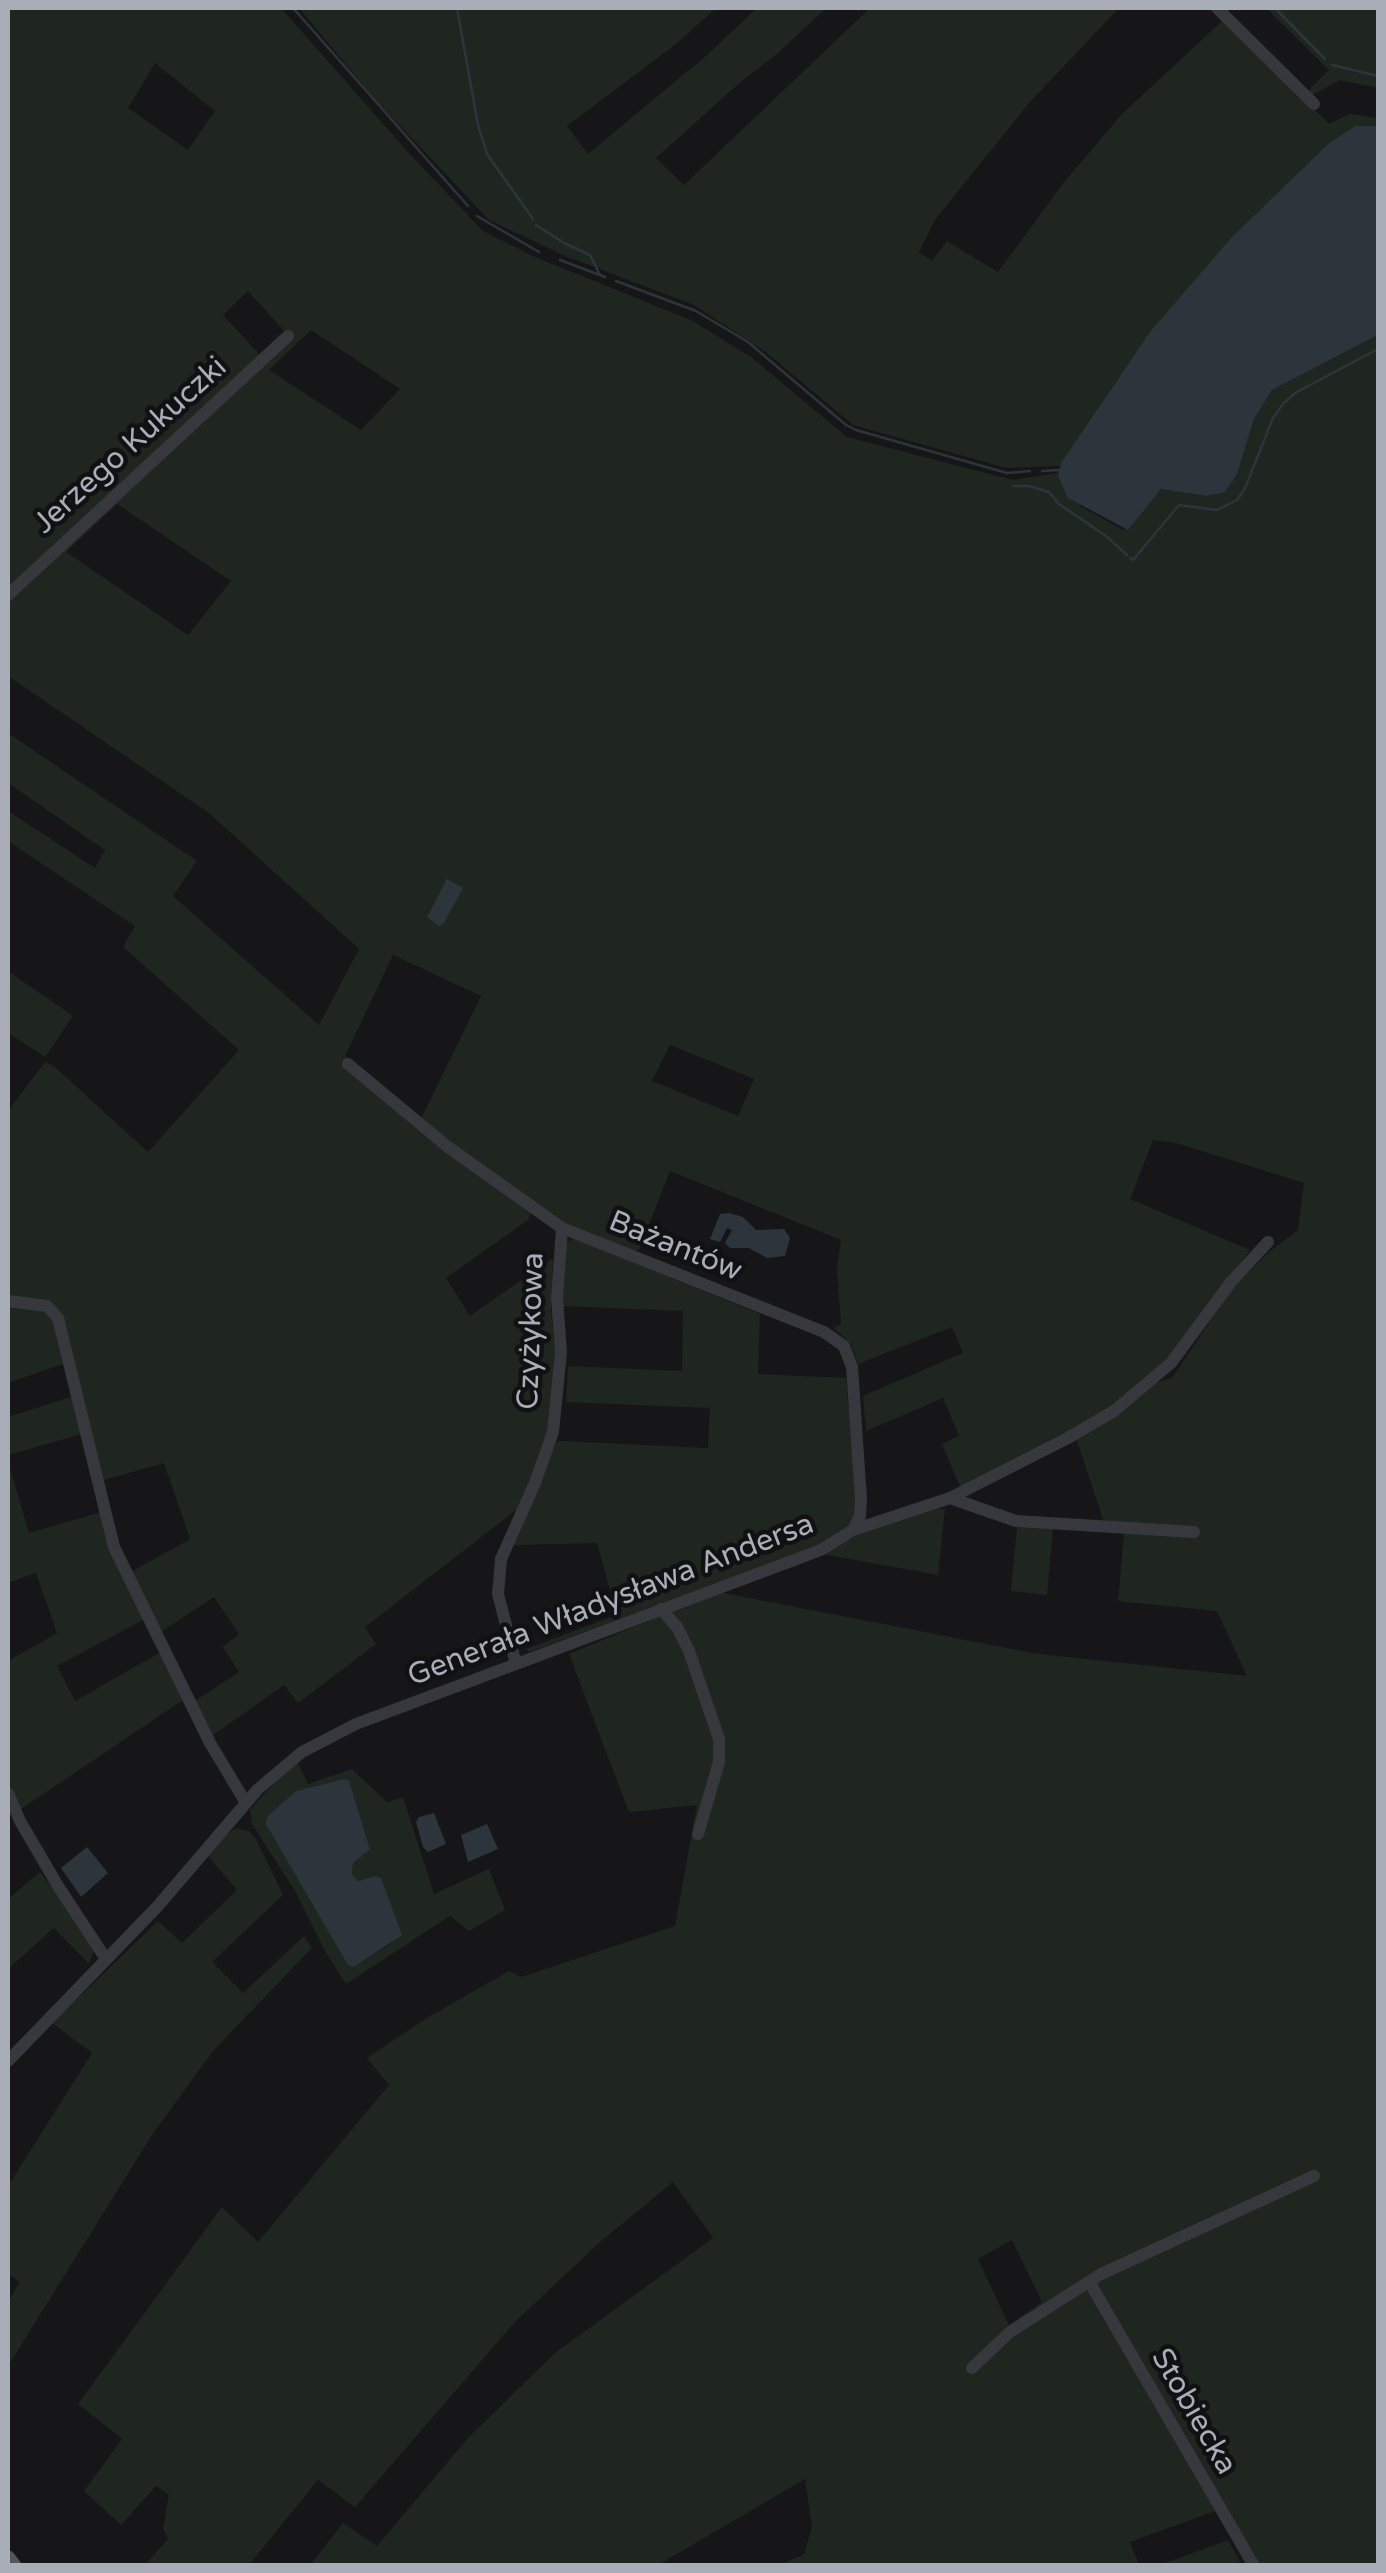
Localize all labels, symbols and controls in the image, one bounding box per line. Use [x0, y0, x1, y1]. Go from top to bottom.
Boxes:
street label: Jerzego Kukuczki [27, 350, 235, 542]
street label: Bażantów [603, 1204, 747, 1290]
street label: Czyżykowa [511, 1252, 553, 1410]
street label: Generała Władysława Andersa [403, 1507, 819, 1695]
street label: Stobiecka [1143, 2343, 1243, 2481]

